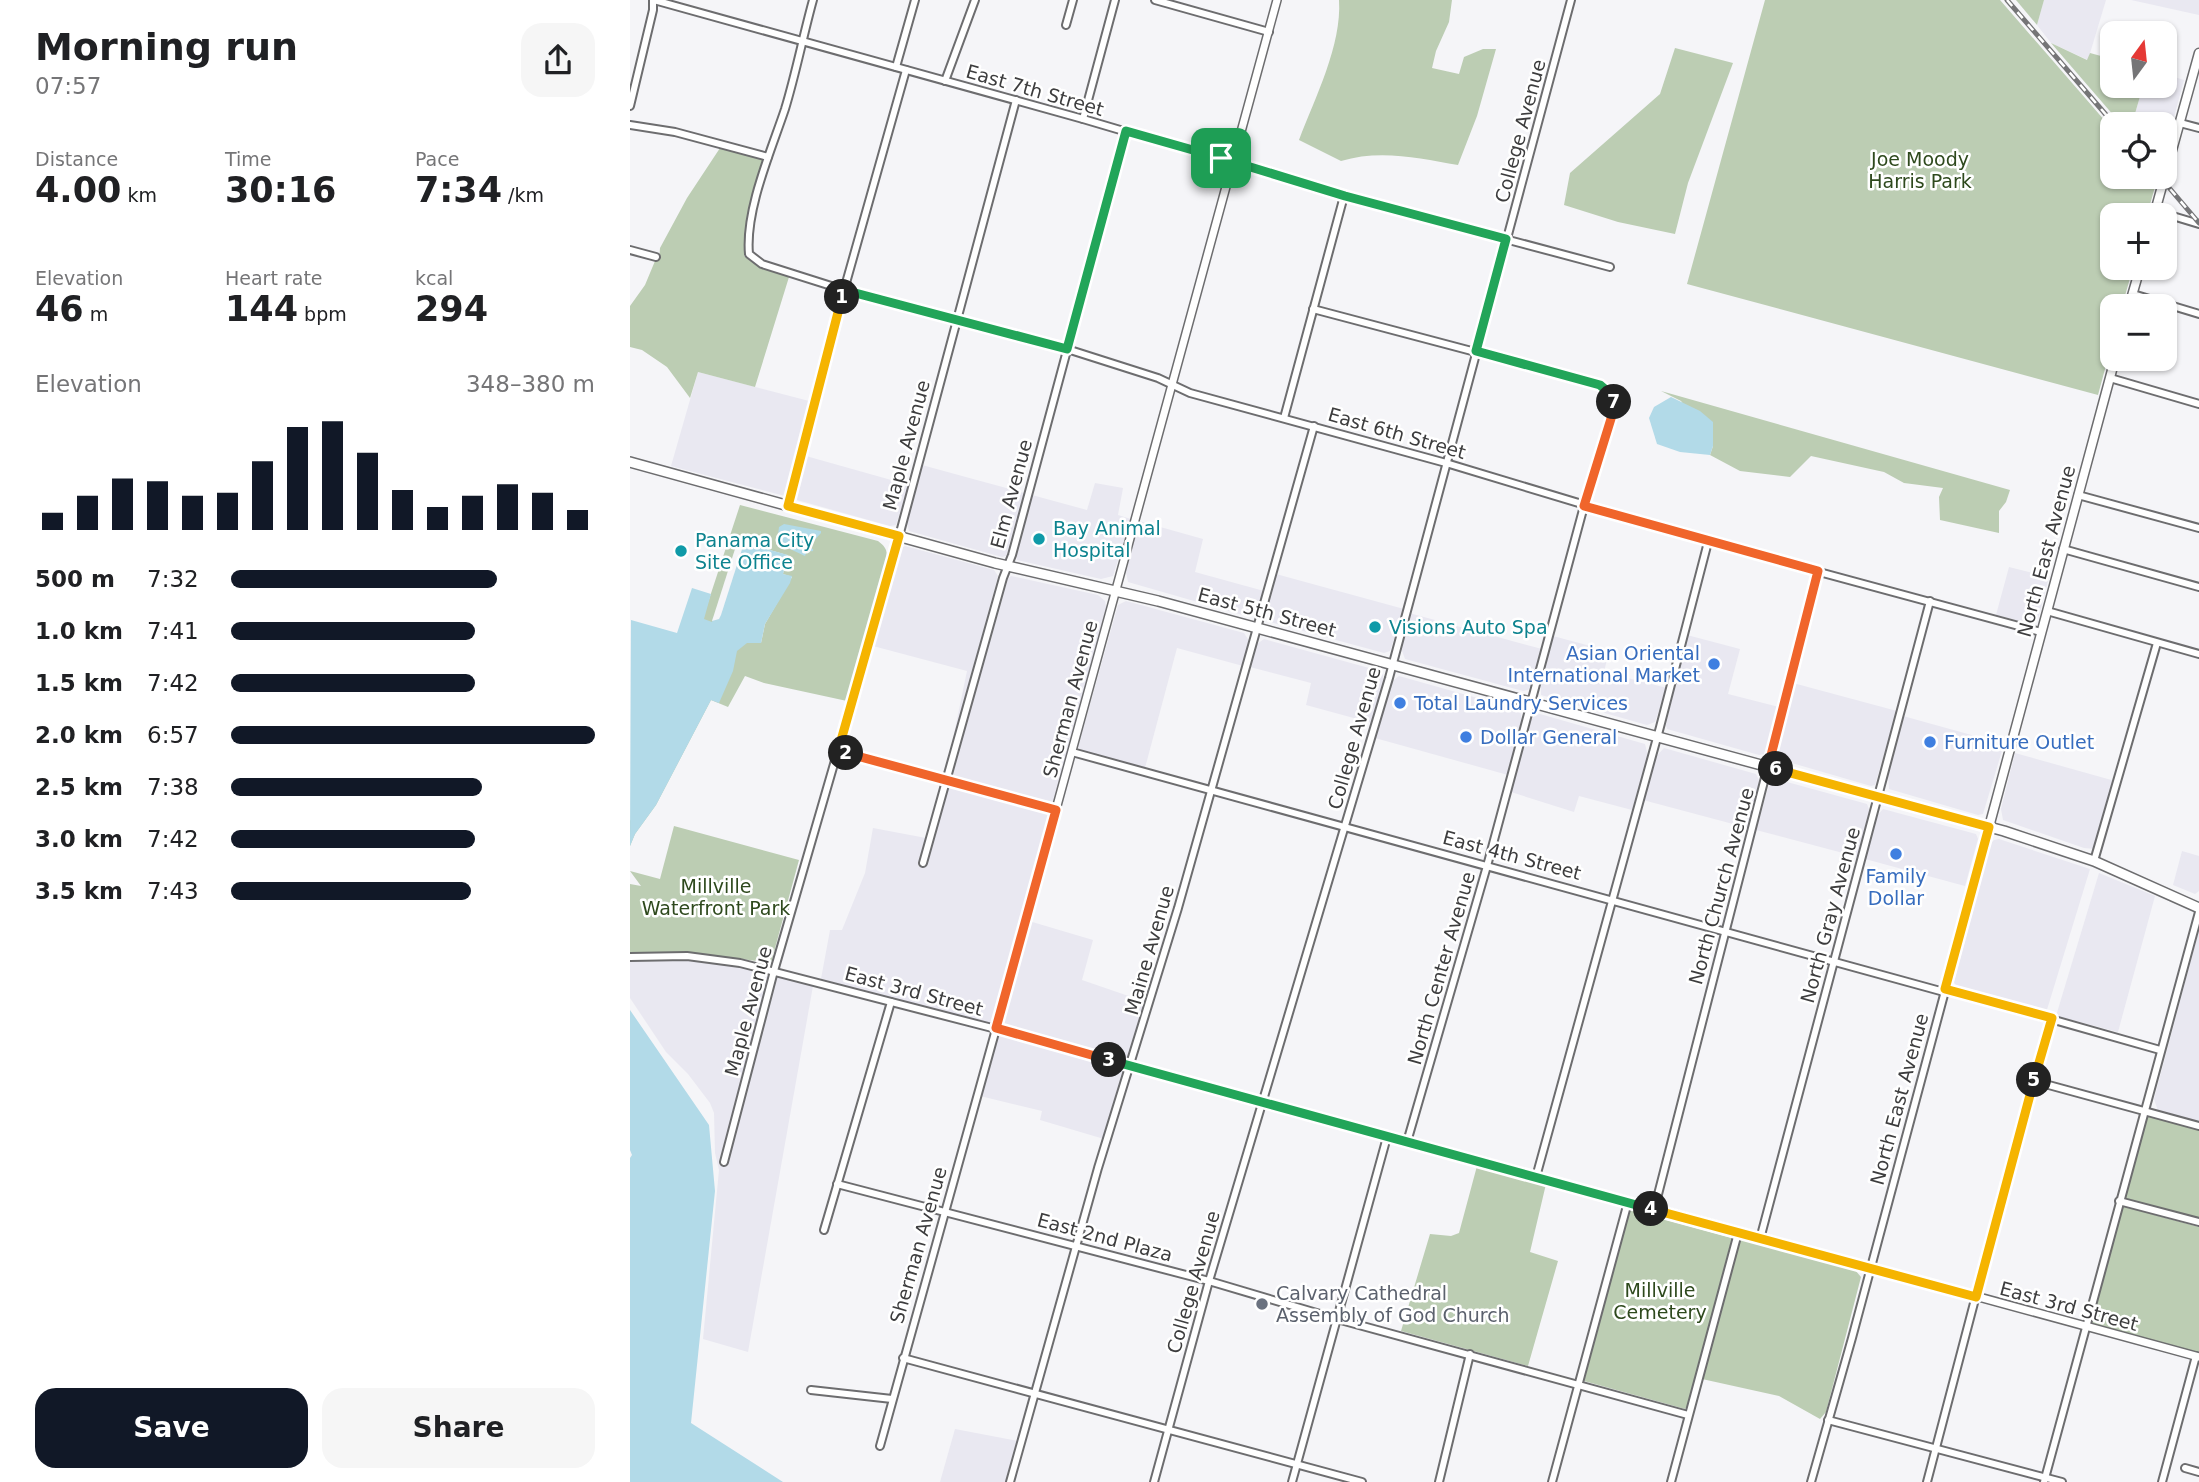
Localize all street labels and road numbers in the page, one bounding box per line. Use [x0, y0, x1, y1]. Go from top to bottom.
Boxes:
street label: College Avenue [1490, 57, 1550, 205]
street label: East 7th Street [964, 60, 1106, 120]
street label: Maple Avenue [878, 378, 934, 512]
street label: East 6th Street [1326, 403, 1468, 463]
street label: Elm Avenue [986, 437, 1036, 551]
street label: North East Avenue [2012, 463, 2080, 639]
street label: East 5th Street [1195, 583, 1339, 641]
street label: Sherman Avenue [1038, 618, 1102, 780]
street label: College Avenue [1323, 664, 1385, 812]
street label: North Church Avenue [1684, 785, 1758, 987]
street label: North Gray Avenue [1796, 825, 1864, 1005]
street label: East 4th Street [1440, 826, 1584, 884]
street label: North Center Avenue [1403, 869, 1479, 1067]
street label: Maine Avenue [1120, 883, 1178, 1017]
street label: Maple Avenue [720, 944, 776, 1078]
street label: East 3rd Street [842, 962, 986, 1020]
street label: North East Avenue [1865, 1011, 1933, 1187]
street label: Sherman Avenue [885, 1164, 951, 1326]
street label: East 2nd Plaza [1035, 1208, 1175, 1266]
street label: College Avenue [1162, 1208, 1224, 1356]
street label: East 3rd Street [1997, 1277, 2141, 1335]

